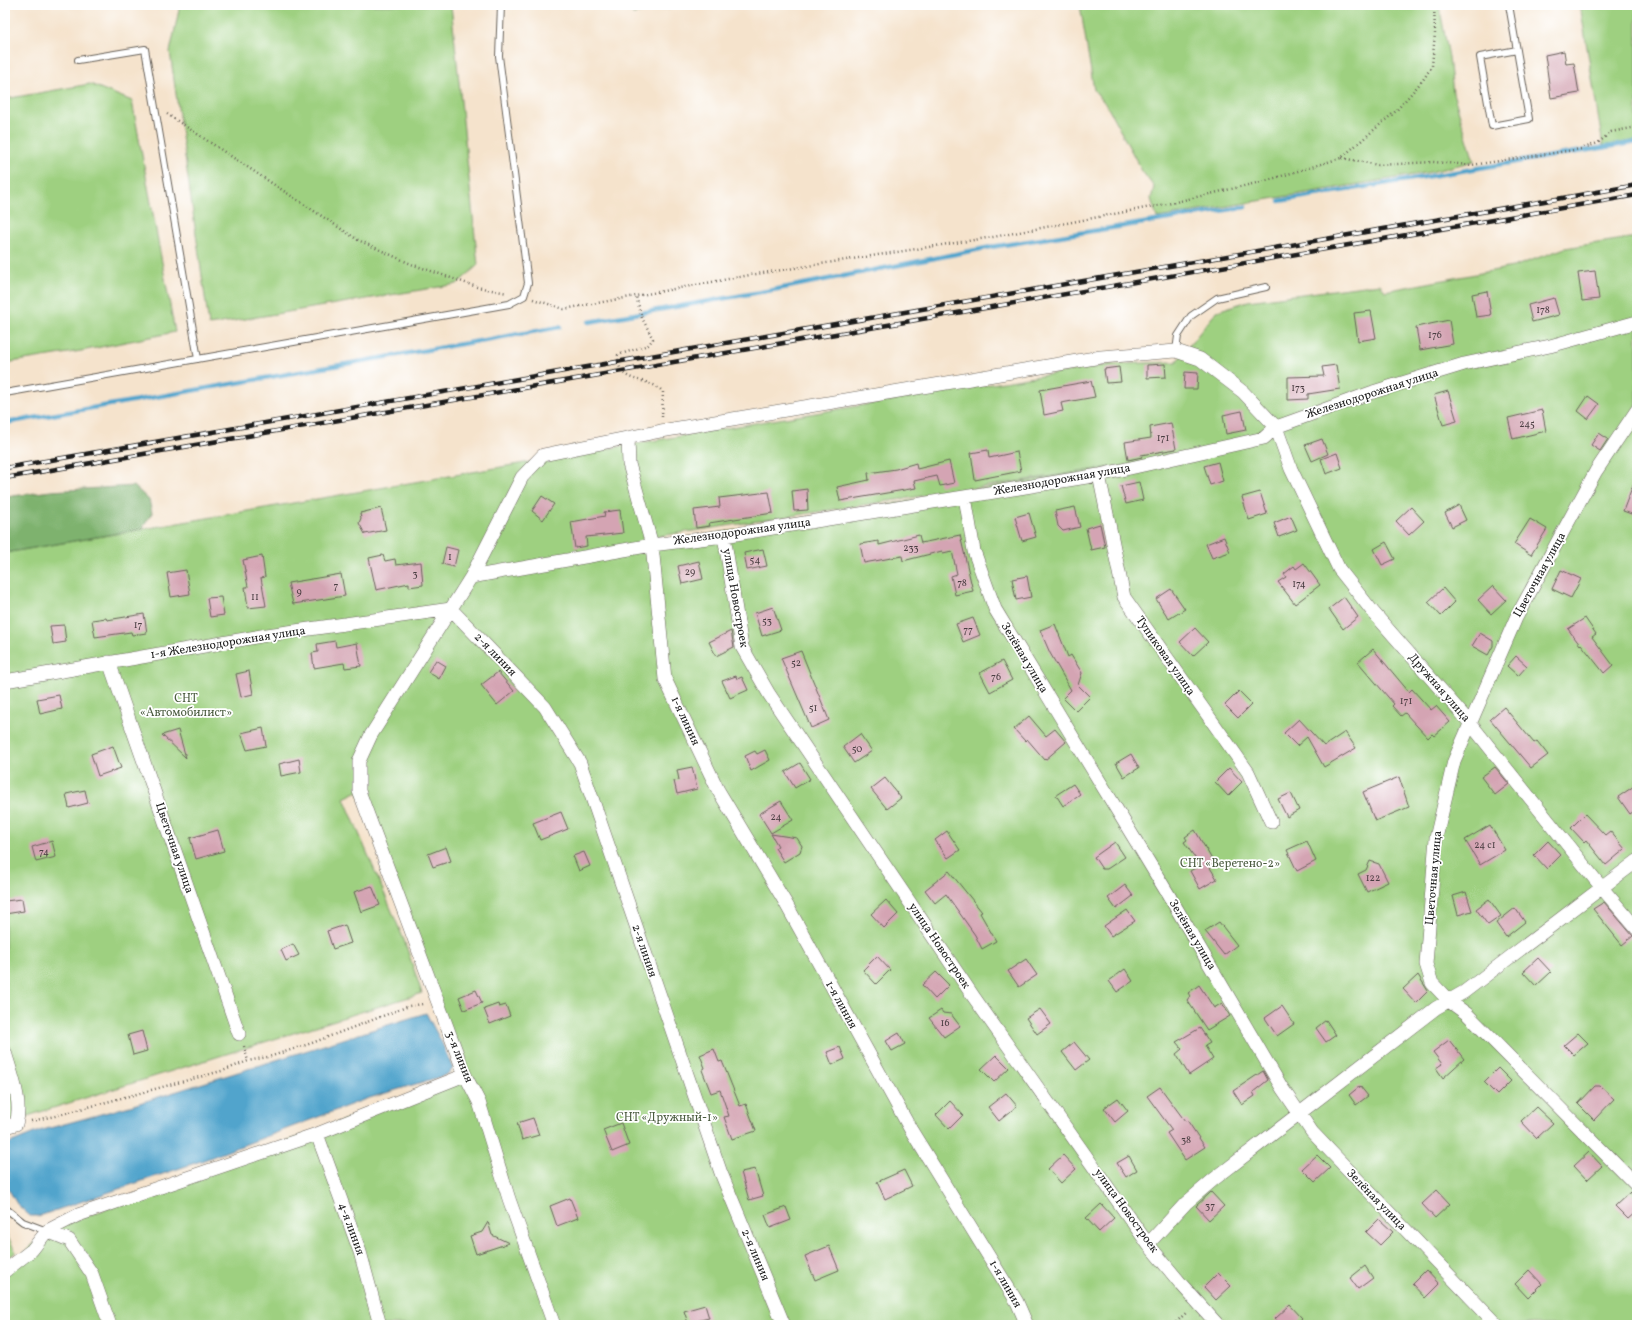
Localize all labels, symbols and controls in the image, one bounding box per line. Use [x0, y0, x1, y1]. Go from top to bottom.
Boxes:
house number: 178 [1536, 303, 1550, 317]
house number: 176 [1428, 328, 1442, 342]
street label: Железнодорожная улица [1304, 365, 1440, 423]
house number: 173 [1291, 381, 1305, 395]
house number: 245 [1519, 417, 1535, 431]
house number: 171 [1157, 431, 1169, 445]
street label: Железнодорожная улица [992, 460, 1132, 500]
street label: Железнодорожная улица [672, 514, 812, 550]
street label: Цветочная улица [1510, 530, 1570, 620]
house number: 233 [903, 541, 919, 555]
street label: улица Новостроек [718, 547, 752, 649]
house number: 1 [448, 550, 452, 564]
house number: 54 [750, 553, 760, 567]
house number: 29 [685, 565, 695, 579]
house number: 3 [412, 567, 418, 581]
house number: 78 [957, 576, 967, 590]
house number: 174 [1292, 577, 1306, 591]
house number: 7 [334, 579, 339, 593]
house number: 9 [296, 585, 302, 599]
house number: 11 [251, 590, 259, 604]
street label: Тупиковая улица [1132, 613, 1198, 699]
house number: 53 [762, 614, 772, 628]
house number: 17 [134, 618, 143, 632]
street label: Зелёная улица [997, 620, 1051, 696]
street label: 1-я Железнодорожная улица [149, 623, 307, 663]
house number: 77 [963, 623, 973, 637]
street label: 2-я линия [470, 630, 520, 680]
street label: Дружная улица [1405, 650, 1473, 726]
house number: 52 [791, 656, 801, 670]
house number: 76 [991, 670, 1001, 684]
park label: СНТ «Автомобилист» [140, 691, 232, 721]
street label: 1-я линия [667, 694, 703, 748]
house number: 171 [1400, 694, 1412, 708]
house number: 51 [809, 701, 817, 715]
house number: 50 [852, 742, 862, 756]
street label: Цветочная улица [151, 800, 197, 896]
house number: 24 [770, 810, 782, 824]
street label: Цветочная улица [1422, 830, 1446, 926]
house number: 24 с1 [1474, 838, 1496, 852]
house number: 74 [39, 845, 49, 859]
park label: СНТ «Веретено-2» [1180, 856, 1280, 872]
house number: 122 [1366, 871, 1380, 885]
street label: Зелёная улица [1165, 897, 1219, 973]
street label: улица Новостроек [904, 900, 974, 993]
street label: 2-я линия [628, 922, 660, 980]
street label: 1-я линия [821, 978, 861, 1032]
house number: 16 [941, 1016, 949, 1030]
street label: 3-я линия [441, 1029, 477, 1085]
park label: СНТ «Дружный-1» [616, 1110, 718, 1126]
house number: 38 [1181, 1133, 1191, 1147]
street label: улица Новостроек [1090, 1166, 1162, 1257]
street label: Зелёная улица [1343, 1166, 1409, 1234]
house number: 37 [1205, 1199, 1215, 1213]
street label: 4-я линия [334, 1200, 368, 1258]
street label: 2-я линия [737, 1227, 773, 1283]
street label: 1-я линия [985, 1257, 1025, 1311]

